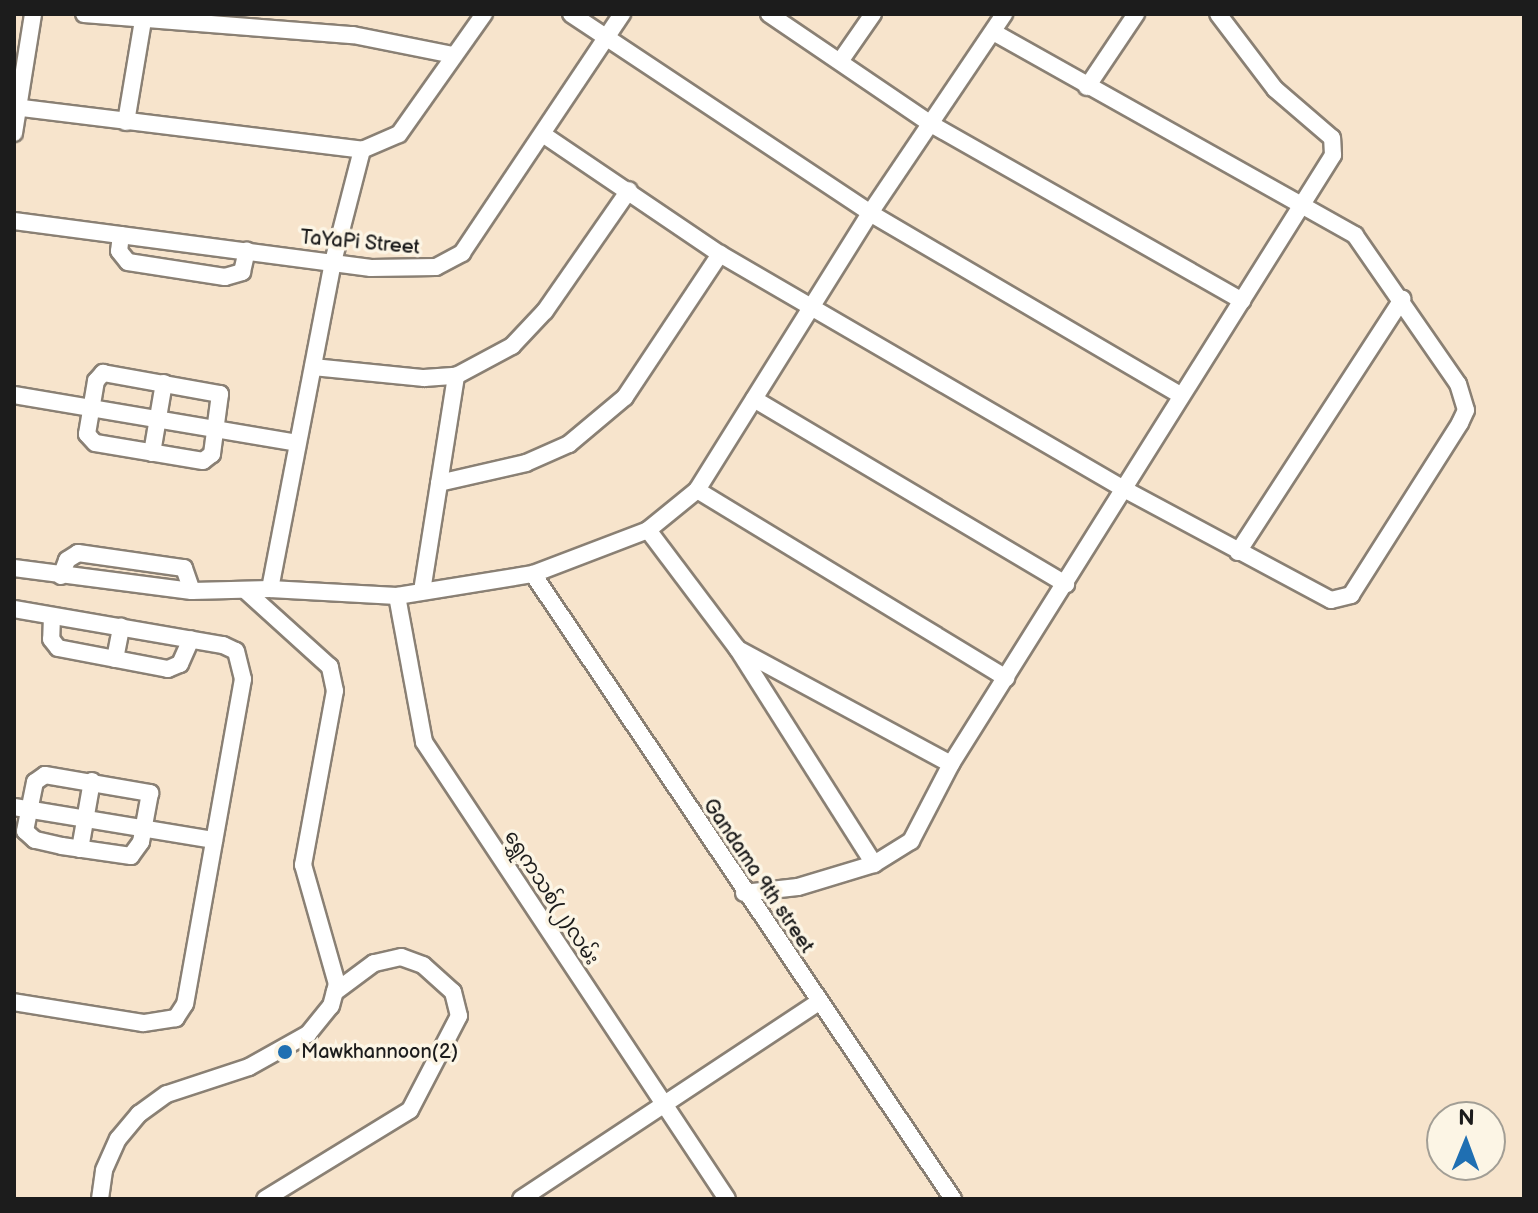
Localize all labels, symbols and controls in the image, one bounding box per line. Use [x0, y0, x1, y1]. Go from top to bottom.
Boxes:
street label: TaYaPi Street [299, 226, 421, 260]
street label: Gandama 9th street [698, 794, 818, 958]
street label: ရွှေကသစ်(၂)လမ်း [499, 826, 603, 970]
place label: Mawkhannoon(2) [301, 1040, 458, 1064]
marker: Mawkhannoon(2) [276, 1043, 294, 1061]
north arrow [1426, 1101, 1506, 1181]
text: N [1458, 1105, 1475, 1132]

